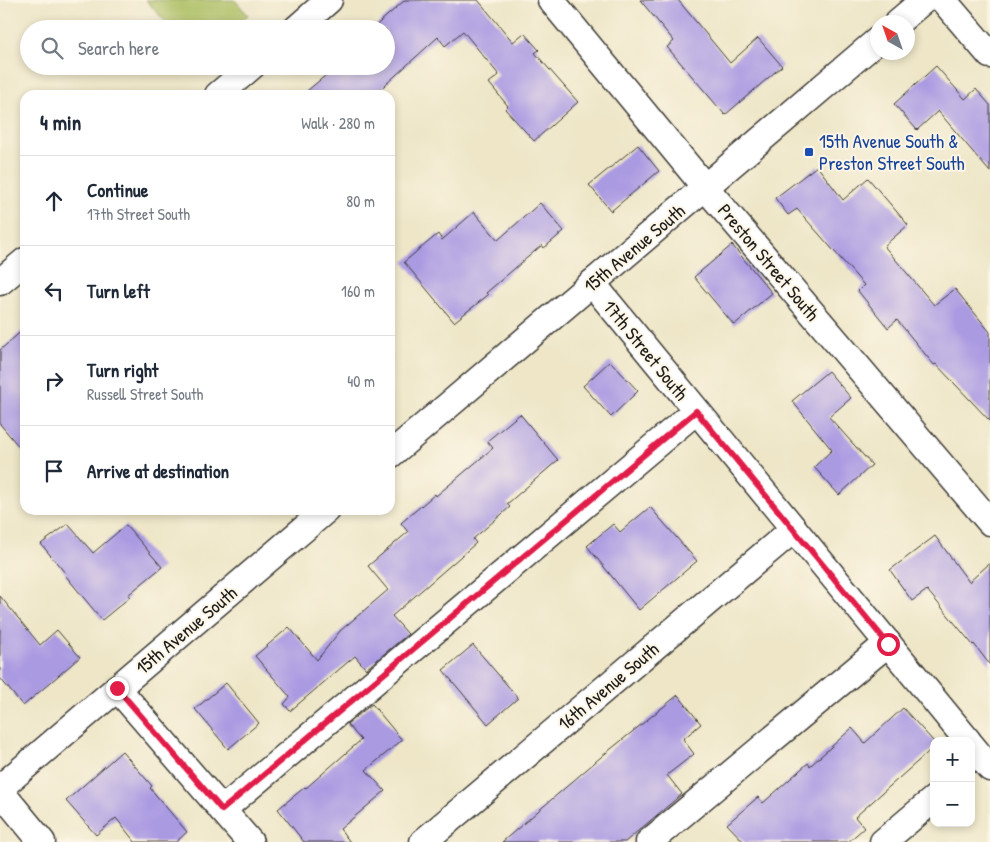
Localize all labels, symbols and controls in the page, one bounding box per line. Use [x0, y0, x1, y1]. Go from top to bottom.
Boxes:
north arrow [870, 15, 915, 60]
search box [20, 20, 395, 75]
icon: search [38, 34, 66, 62]
text: Search here [78, 35, 159, 61]
text: 4 min [40, 108, 81, 137]
text: Walk · 280 m [301, 112, 375, 134]
place label: 15th Avenue South & Preston Street South [819, 128, 965, 176]
marker: 15th Avenue South & Preston Street South [803, 146, 815, 158]
text: Continue [87, 177, 148, 203]
icon: ahead [40, 187, 68, 215]
text: 80 m [346, 190, 375, 212]
street label: 15th Avenue South [578, 198, 690, 298]
street label: Preston Street South [712, 198, 826, 326]
text: 17th Street South [87, 203, 190, 225]
icon: left [40, 277, 68, 305]
text: Turn left [87, 278, 150, 304]
text: 160 m [341, 280, 375, 302]
street label: 17th Street South [597, 294, 695, 406]
text: Turn right [87, 357, 158, 383]
icon: right [40, 367, 68, 395]
text: 40 m [347, 370, 375, 392]
text: Russell Street South [87, 383, 203, 405]
icon: arrive [40, 457, 68, 485]
text: Arrive at destination [87, 458, 229, 484]
street label: 15th Avenue South [130, 580, 242, 680]
route start [877, 633, 900, 656]
street label: 16th Avenue South [552, 636, 664, 736]
route end [106, 677, 129, 700]
map controls [930, 737, 975, 827]
button: + [930, 737, 975, 782]
button: − [930, 782, 975, 827]

